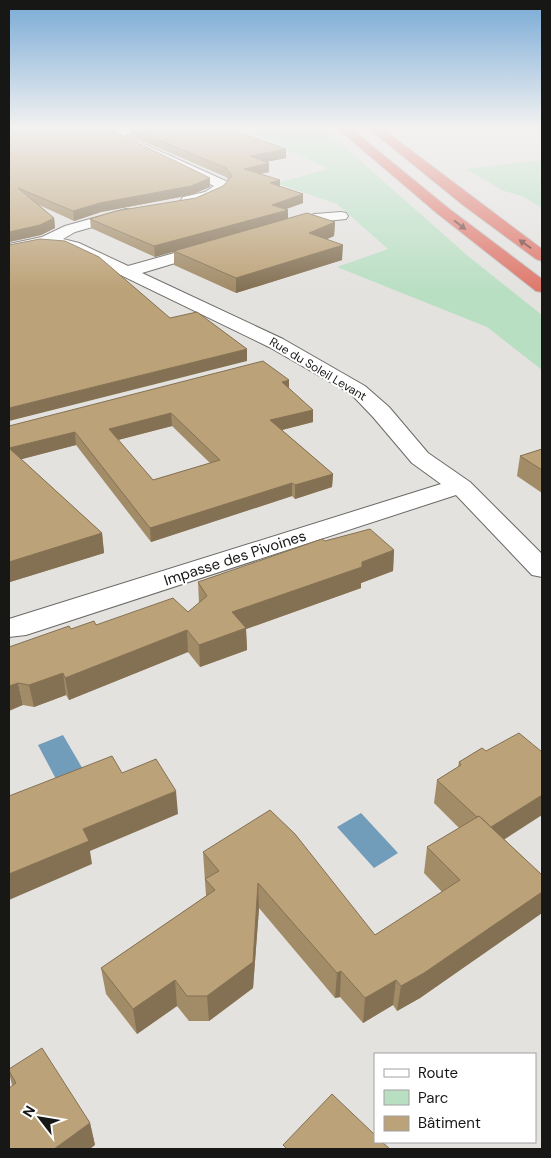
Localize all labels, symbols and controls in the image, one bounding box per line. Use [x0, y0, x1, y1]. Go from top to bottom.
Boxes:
one-way arrow [453, 219, 466, 230]
one-way arrow [519, 239, 532, 249]
street label: Rue du Soleil Levant [266, 334, 370, 405]
street label: Impasse des Pivoines [161, 526, 309, 590]
legend [374, 1053, 536, 1143]
text: Route [418, 1063, 458, 1083]
text: Parc [418, 1088, 448, 1108]
north arrow [15, 1093, 65, 1143]
text: N [19, 1102, 39, 1120]
text: Bâtiment [418, 1113, 481, 1133]

